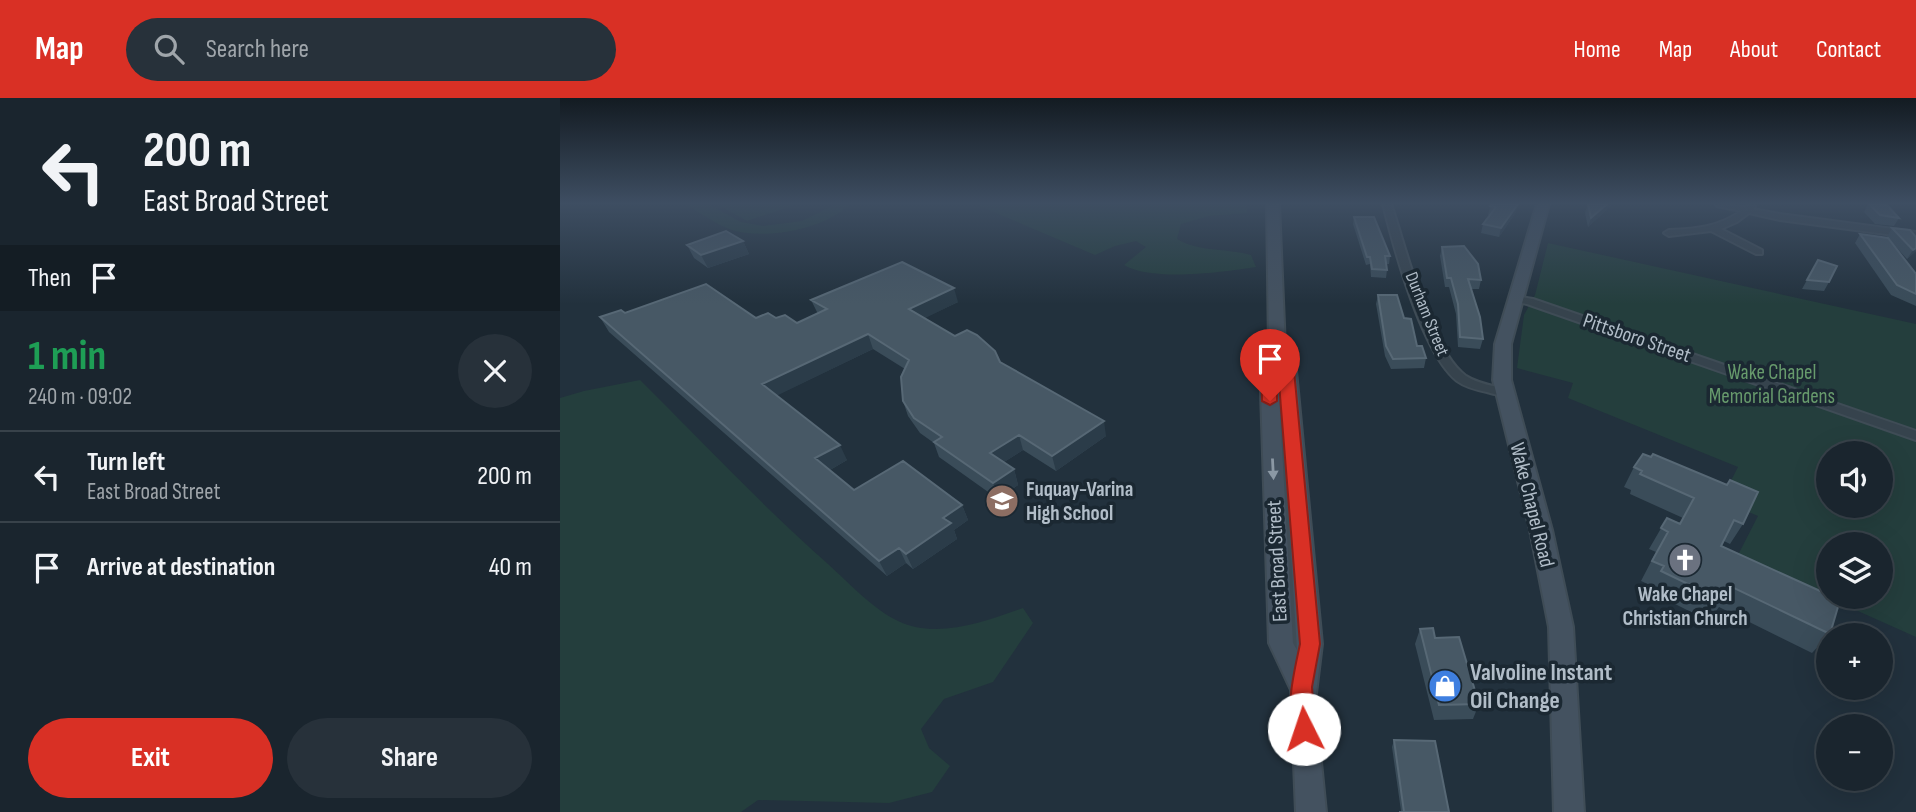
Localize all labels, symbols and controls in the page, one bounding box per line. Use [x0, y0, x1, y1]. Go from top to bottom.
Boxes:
search box [126, 18, 616, 81]
text: Map [35, 29, 84, 69]
icon: search [150, 30, 188, 68]
text: Search here [206, 34, 309, 65]
text: Home [1573, 35, 1621, 64]
text: Map [1659, 35, 1692, 64]
text: About [1730, 35, 1778, 64]
text: Contact [1816, 35, 1881, 64]
text: 200 m [143, 122, 251, 181]
icon: left [28, 126, 119, 217]
text: East Broad Street [143, 182, 329, 221]
icon: arrive [85, 259, 123, 297]
text: Then [28, 263, 71, 294]
street label: Durham Street [1401, 269, 1454, 359]
street label: Pittsboro Street [1580, 308, 1694, 368]
pin [1240, 329, 1300, 401]
text: 1 min [28, 331, 106, 382]
button: close [458, 334, 532, 408]
icon: arrive [1251, 340, 1289, 378]
park label: Wake Chapel Memorial Gardens [1709, 360, 1835, 409]
text: 240 m · 09:02 [28, 383, 132, 411]
street label: Wake Chapel Road [1504, 440, 1560, 570]
map controls [1816, 441, 1893, 791]
button: sound [1816, 441, 1893, 518]
text: Turn left [87, 447, 165, 478]
icon: left [28, 458, 66, 496]
one-way arrow [1268, 458, 1279, 480]
text: 200 m [477, 461, 532, 492]
place label: Fuquay-Varina High School [1026, 477, 1133, 526]
text: East Broad Street [87, 478, 221, 506]
school or university icon: Fuquay-Varina High School [983, 482, 1021, 520]
street label: East Broad Street [1261, 499, 1293, 623]
button: layers [1816, 532, 1893, 609]
church icon: Wake Chapel Christian Church [1666, 541, 1704, 579]
icon: arrive [28, 549, 66, 587]
text: Arrive at destination [87, 552, 275, 583]
text: 40 m [489, 552, 532, 583]
place label: Wake Chapel Christian Church [1622, 582, 1748, 631]
button: + [1816, 623, 1893, 700]
place label: Valvoline Instant Oil Change [1470, 658, 1612, 715]
shop icon: Valvoline Instant Oil Change [1426, 667, 1464, 705]
position arrow [1267, 692, 1341, 766]
button: − [1816, 714, 1893, 791]
button: Exit [28, 718, 273, 798]
button: Share [287, 718, 532, 798]

